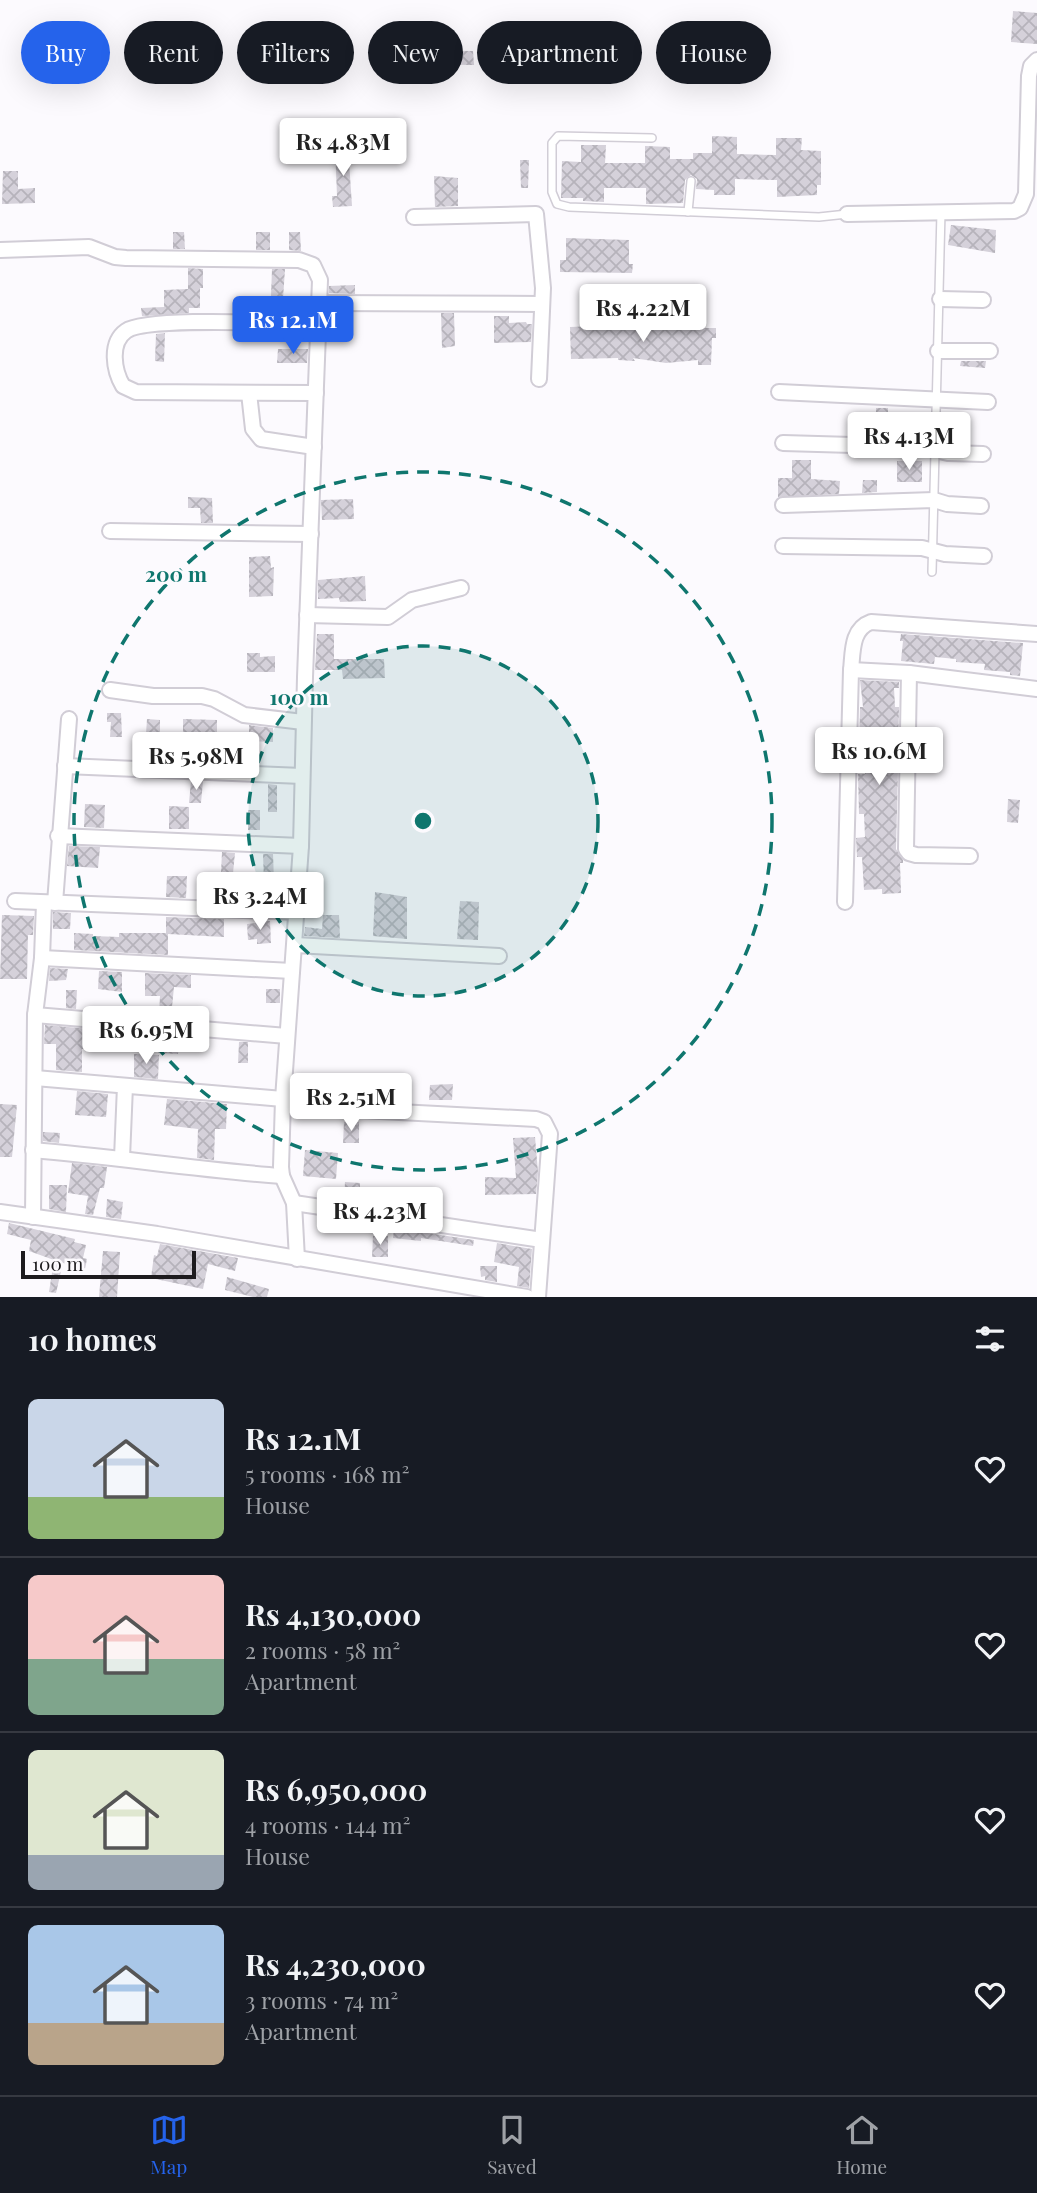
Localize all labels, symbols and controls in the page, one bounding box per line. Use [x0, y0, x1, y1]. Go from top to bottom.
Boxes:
chip: Buy [21, 21, 110, 84]
chip: Rent [124, 21, 223, 84]
chip: Filters [237, 21, 354, 84]
chip: New [368, 21, 463, 84]
chip: Apartment [477, 21, 642, 84]
chip: House [656, 21, 771, 84]
pin: Rs 4.83M [271, 118, 415, 178]
text: Rs 4.83M [296, 125, 390, 156]
pin: Rs 4.22M [571, 284, 715, 344]
text: Rs 4.22M [595, 291, 691, 322]
pin: Rs 12.1M [221, 296, 365, 356]
text: Rs 12.1M [248, 303, 338, 334]
pin: Rs 4.13M [837, 412, 981, 472]
text: Rs 4.13M [864, 419, 954, 450]
text: 200 m [145, 559, 207, 587]
text: 100 m [269, 682, 329, 710]
pin: Rs 10.6M [807, 728, 951, 787]
pin: Rs 5.98M [124, 732, 268, 792]
text: Rs 10.6M [831, 734, 927, 765]
text: Rs 5.98M [148, 739, 244, 770]
centre of rings [411, 809, 435, 833]
pin: Rs 3.24M [188, 872, 332, 932]
text: Rs 3.24M [213, 879, 307, 910]
pin: Rs 6.95M [74, 1006, 218, 1066]
text: Rs 6.95M [98, 1013, 194, 1044]
pin: Rs 2.51M [279, 1074, 423, 1133]
text: Rs 2.51M [306, 1080, 396, 1111]
pin: Rs 4.23M [308, 1188, 452, 1247]
text: Rs 4.23M [333, 1194, 427, 1225]
scale bar [21, 1248, 196, 1280]
text: 100 m [32, 1250, 83, 1276]
text: 10 homes [28, 1319, 157, 1359]
icon: filters [971, 1320, 1009, 1358]
text: Rs 12.1M [245, 1418, 361, 1458]
icon: home [84, 1427, 168, 1511]
icon: heart [971, 1450, 1009, 1488]
text: 5 rooms · 168 m² [245, 1458, 409, 1489]
text: House [245, 1489, 310, 1520]
text: Rs 4,130,000 [245, 1594, 421, 1634]
icon: home [84, 1603, 168, 1687]
icon: heart [971, 1626, 1009, 1664]
text: 2 rooms · 58 m² [245, 1634, 400, 1665]
text: Apartment [245, 1665, 357, 1696]
text: Rs 6,950,000 [245, 1769, 427, 1809]
icon: home [84, 1778, 168, 1862]
icon: heart [971, 1801, 1009, 1839]
text: 4 rooms · 144 m² [245, 1809, 410, 1840]
text: House [245, 1840, 310, 1871]
text: Rs 4,230,000 [245, 1944, 426, 1984]
icon: home [84, 1953, 168, 2037]
icon: heart [971, 1976, 1009, 2014]
text: 3 rooms · 74 m² [245, 1984, 398, 2015]
text: Apartment [245, 2015, 357, 2046]
tab: Map [150, 2111, 188, 2179]
tab: Saved [487, 2111, 537, 2179]
tab: Home [836, 2111, 887, 2179]

